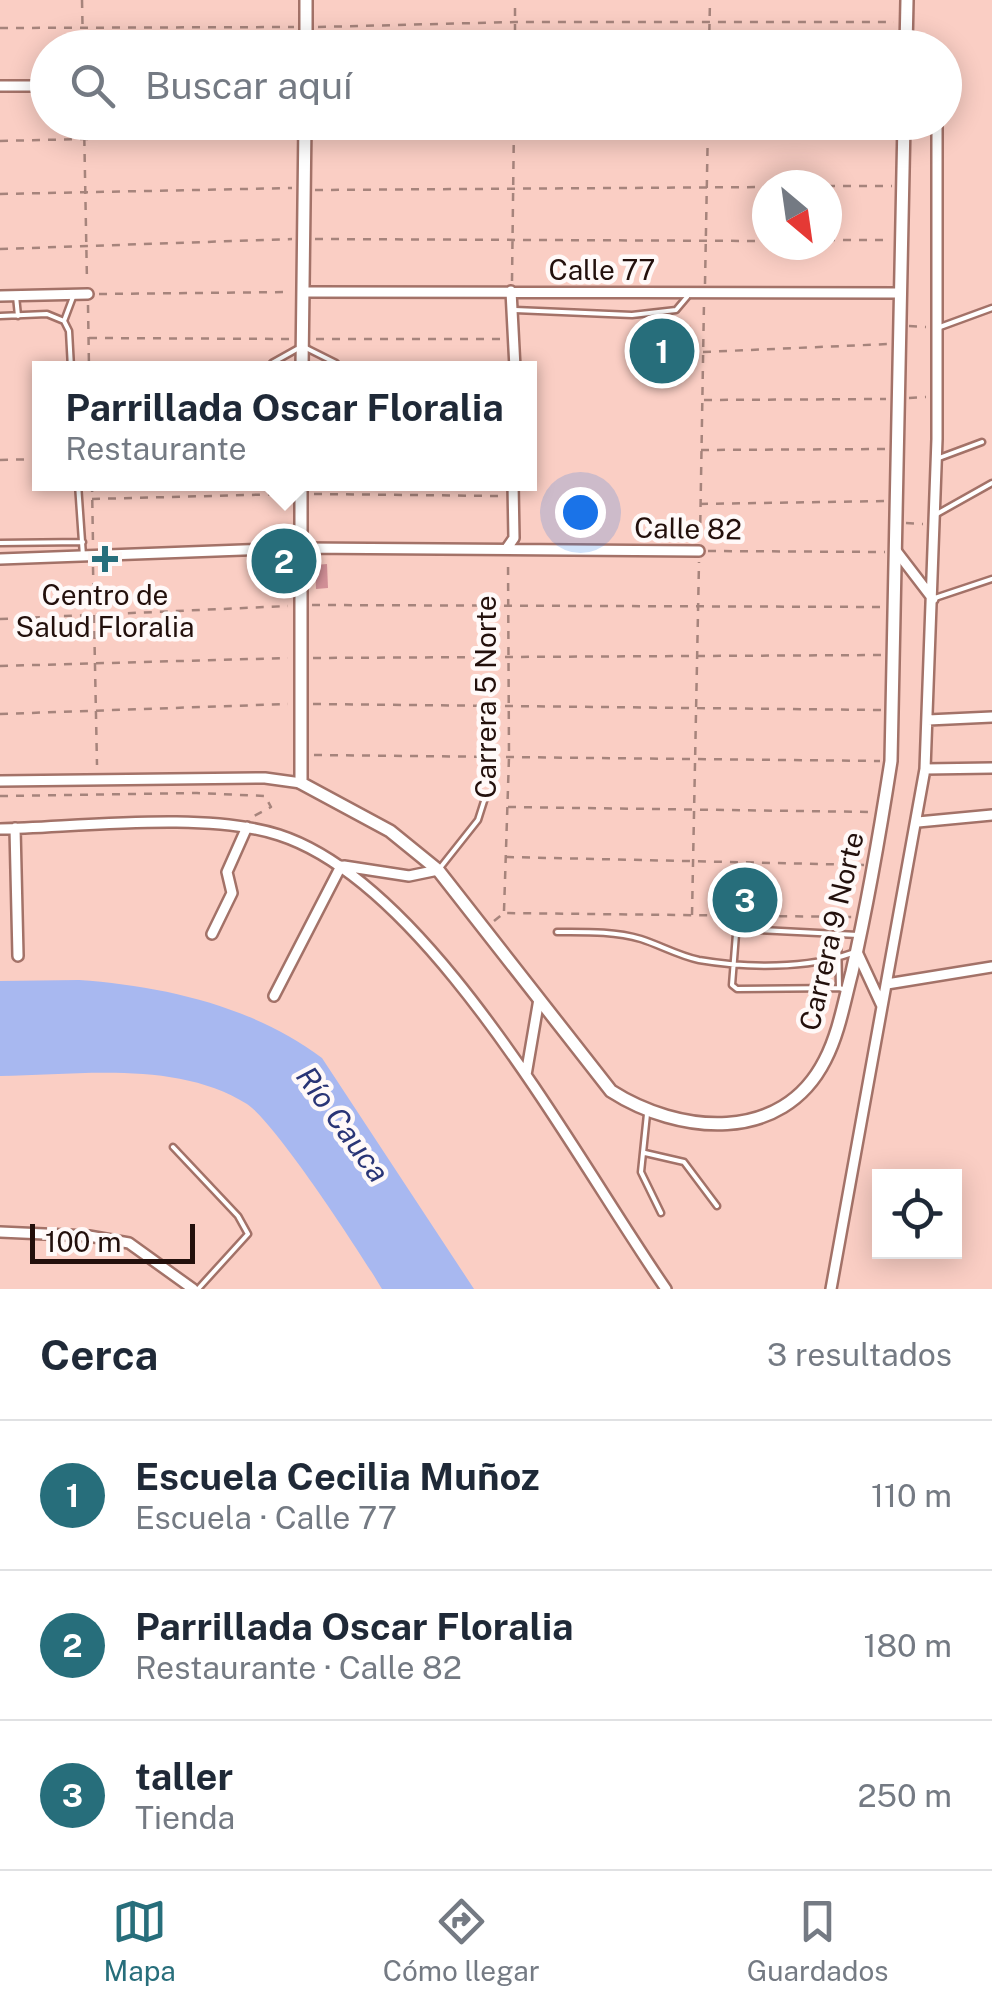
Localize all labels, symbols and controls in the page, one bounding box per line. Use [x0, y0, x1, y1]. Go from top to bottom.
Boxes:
search box [30, 30, 962, 140]
icon: search [65, 58, 120, 113]
text: Buscar aquí [145, 63, 352, 108]
north arrow [752, 170, 842, 260]
street label: Calle 77 [549, 253, 655, 286]
pin: 1 [630, 314, 694, 388]
popup [32, 361, 537, 491]
text: Parrillada Oscar Floralia [65, 385, 504, 430]
text: Restaurante [65, 430, 247, 467]
your location [555, 487, 606, 538]
street label: Calle 82 [634, 511, 742, 545]
pin: 2 [252, 524, 316, 598]
marker: Centro de Salud Floralia [92, 546, 118, 572]
place label: Centro de Salud Floralia [16, 578, 194, 643]
street label: Carrera 5 Norte [469, 595, 502, 799]
street label: Carrera 9 Norte [792, 828, 870, 1034]
pin: 3 [712, 862, 778, 938]
water label: Río Cauca [289, 1059, 397, 1189]
map controls [872, 1169, 962, 1259]
button: locate [872, 1169, 962, 1259]
scale bar [30, 1219, 195, 1264]
text: 100 m [45, 1225, 122, 1258]
text: Cerca [40, 1330, 158, 1379]
text: 3 resultados [767, 1336, 952, 1373]
text: Escuela Cecilia Muñoz [135, 1454, 540, 1499]
text: 1 [66, 1477, 79, 1514]
text: 110 m [871, 1477, 952, 1514]
text: Escuela · Calle 77 [135, 1499, 397, 1536]
text: Parrillada Oscar Floralia [135, 1604, 574, 1649]
text: 2 [62, 1627, 83, 1664]
text: 180 m [863, 1627, 952, 1664]
text: Restaurante · Calle 82 [135, 1649, 462, 1686]
text: taller [135, 1754, 233, 1799]
text: 3 [62, 1777, 83, 1814]
text: 250 m [857, 1777, 952, 1814]
text: Tienda [135, 1799, 235, 1836]
tab: Mapa [104, 1894, 176, 1987]
tab: Cómo llegar [383, 1894, 540, 1987]
tab: Guardados [747, 1894, 888, 1987]

